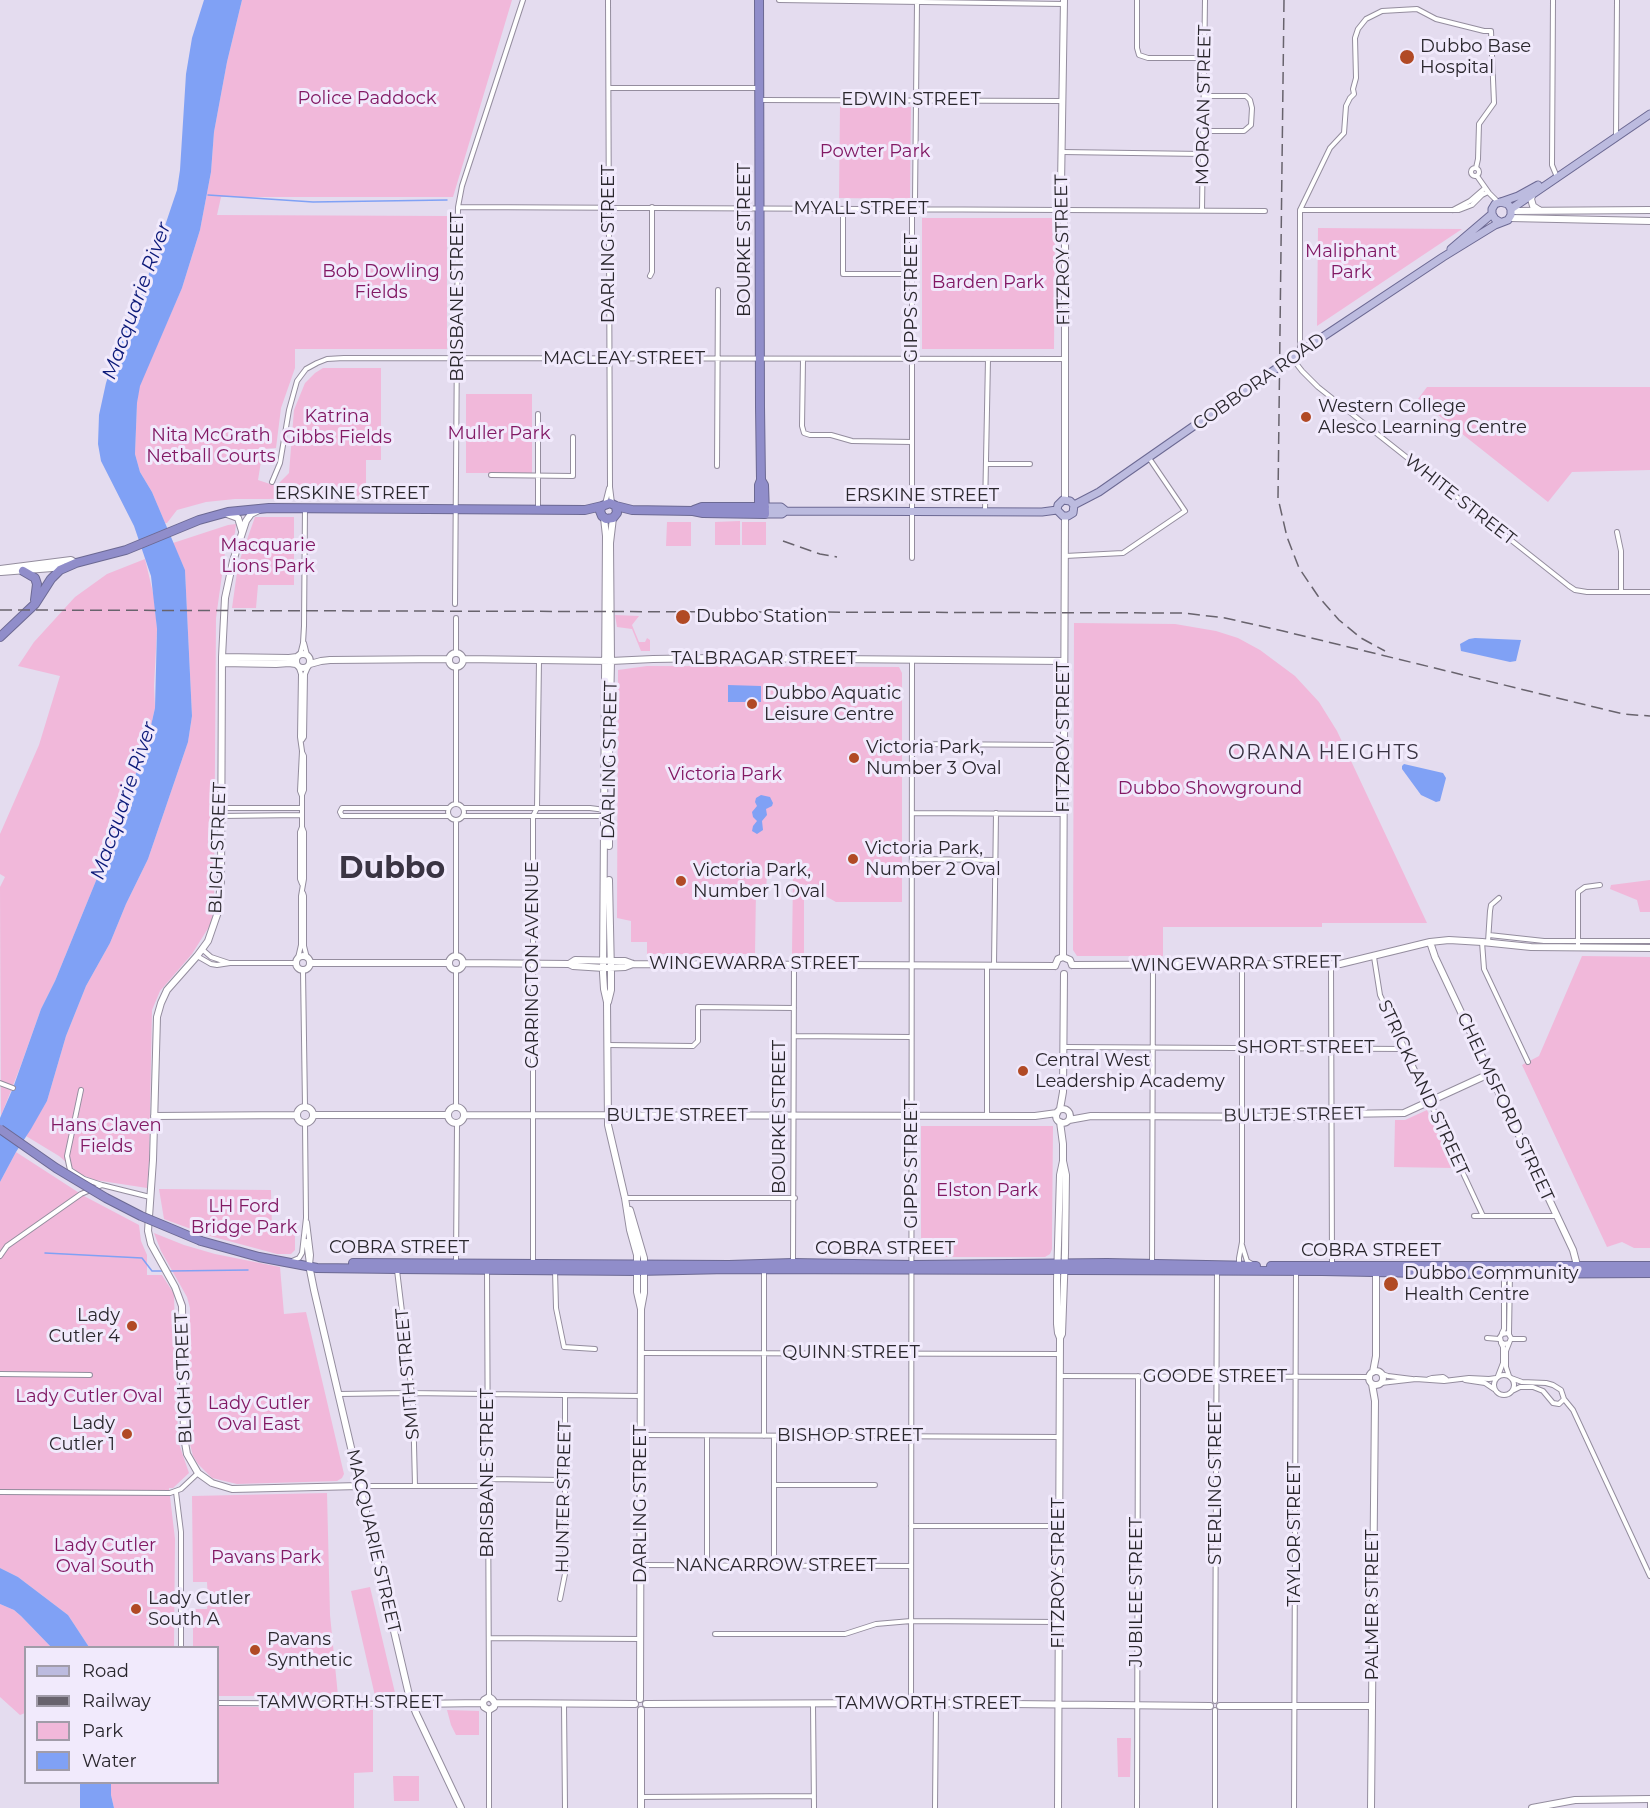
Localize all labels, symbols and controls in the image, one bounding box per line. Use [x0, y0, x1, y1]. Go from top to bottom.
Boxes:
street label: MORGAN STREET [1192, 25, 1216, 185]
place label: Dubbo Base Hospital [1420, 36, 1531, 78]
marker: Dubbo Base Hospital [1398, 48, 1416, 66]
park label: Police Paddock [298, 88, 436, 110]
street label: EDWIN STREET [841, 89, 981, 111]
park label: Powter Park [820, 141, 930, 163]
street label: BOURKE STREET [734, 163, 756, 317]
street label: DARLING STREET [598, 165, 620, 323]
street label: FITZROY STREET [1051, 174, 1075, 326]
street label: MYALL STREET [794, 198, 928, 220]
street label: BRISBANE STREET [447, 212, 469, 382]
water label: Macquarie River [97, 219, 177, 383]
street label: GIPPS STREET [901, 233, 923, 363]
park label: Maliphant Park [1305, 241, 1397, 284]
park label: Bob Dowling Fields [322, 261, 440, 304]
park label: Barden Park [932, 272, 1044, 294]
street label: COBBORA ROAD [1189, 328, 1329, 436]
street label: MACLEAY STREET [543, 348, 705, 370]
place label: Western College Alesco Learning Centre [1318, 396, 1527, 438]
park label: Katrina Gibbs Fields [282, 406, 392, 448]
marker: Western College Alesco Learning Centre [1299, 410, 1313, 424]
park label: Muller Park [448, 423, 550, 445]
park label: Nita McGrath Netball Courts [146, 425, 276, 468]
street label: WHITE STREET [1400, 450, 1520, 550]
street label: ERSKINE STREET [275, 483, 429, 505]
street label: ERSKINE STREET [845, 485, 999, 507]
park label: Macquarie Lions Park [220, 535, 316, 578]
place label: Dubbo Station [696, 606, 828, 628]
marker: Dubbo Station [674, 608, 692, 626]
street label: TALBRAGAR STREET [671, 648, 857, 670]
street label: FITZROY STREET [1053, 661, 1075, 813]
street label: DARLING STREET [598, 681, 622, 839]
place label: Dubbo Aquatic Leisure Centre [764, 683, 901, 726]
marker: Dubbo Aquatic Leisure Centre [745, 697, 759, 711]
water label: Macquarie River [86, 719, 162, 883]
place label: Victoria Park, Number 3 Oval [866, 737, 1002, 780]
district label: ORANA HEIGHTS [1228, 741, 1420, 765]
marker: Victoria Park, Number 3 Oval [847, 751, 861, 765]
park label: Victoria Park [668, 764, 782, 786]
park label: Dubbo Showground [1118, 778, 1302, 800]
street label: BLIGH STREET [205, 782, 231, 914]
place label: Victoria Park, Number 2 Oval [865, 838, 1001, 880]
district label: Dubbo [339, 851, 445, 887]
marker: Victoria Park, Number 2 Oval [846, 852, 860, 866]
place label: Victoria Park, Number 1 Oval [693, 860, 825, 902]
street label: CARRINGTON AVENUE [522, 861, 544, 1069]
marker: Victoria Park, Number 1 Oval [674, 874, 688, 888]
street label: WINGEWARRA STREET [1131, 951, 1341, 977]
street label: WINGEWARRA STREET [649, 953, 859, 975]
street label: STRICKLAND STREET [1373, 997, 1473, 1179]
street label: CHELMSFORD STREET [1452, 1009, 1558, 1205]
street label: SHORT STREET [1237, 1037, 1375, 1059]
street label: BOURKE STREET [769, 1040, 791, 1194]
place label: Central West Leadership Academy [1035, 1050, 1225, 1092]
marker: Central West Leadership Academy [1016, 1064, 1030, 1078]
street label: GIPPS STREET [901, 1099, 923, 1229]
street label: BULTJE STREET [1223, 1103, 1365, 1127]
street label: BULTJE STREET [606, 1105, 748, 1127]
park label: Hans Claven Fields [50, 1115, 162, 1158]
park label: Elston Park [936, 1180, 1038, 1202]
park label: LH Ford Bridge Park [191, 1196, 297, 1238]
street label: COBRA STREET [329, 1237, 469, 1259]
street label: COBRA STREET [815, 1238, 955, 1260]
street label: COBRA STREET [1301, 1240, 1441, 1262]
place label: Dubbo Community Health Centre [1404, 1263, 1579, 1306]
marker: Dubbo Community Health Centre [1382, 1275, 1400, 1293]
place label: Lady Cutler 4 [49, 1305, 120, 1348]
street label: SMITH STREET [391, 1307, 425, 1441]
street label: BLIGH STREET [171, 1312, 197, 1444]
marker: Lady Cutler 4 [125, 1319, 139, 1333]
street label: QUINN STREET [782, 1342, 920, 1364]
street label: GOODE STREET [1143, 1366, 1287, 1388]
park label: Lady Cutler Oval [15, 1386, 163, 1408]
street label: BRISBANE STREET [477, 1388, 499, 1558]
park label: Lady Cutler Oval East [208, 1393, 310, 1436]
street label: STERLING STREET [1205, 1401, 1227, 1565]
place label: Lady Cutler 1 [49, 1413, 115, 1456]
street label: HUNTER STREET [552, 1421, 576, 1573]
street label: DARLING STREET [630, 1425, 652, 1583]
street label: BISHOP STREET [777, 1425, 923, 1447]
marker: Lady Cutler 1 [120, 1427, 134, 1441]
street label: MACQUARIE STREET [341, 1447, 405, 1635]
street label: TAYLOR STREET [1284, 1462, 1306, 1606]
street label: FITZROY STREET [1048, 1497, 1070, 1649]
street label: JUBILEE STREET [1126, 1517, 1148, 1667]
street label: PALMER STREET [1362, 1529, 1384, 1681]
park label: Lady Cutler Oval South [54, 1535, 156, 1578]
park label: Pavans Park [211, 1547, 321, 1569]
street label: NANCARROW STREET [675, 1555, 877, 1577]
place label: Lady Cutler South A [148, 1588, 251, 1630]
marker: Lady Cutler South A [129, 1602, 143, 1616]
place label: Pavans Synthetic [267, 1629, 353, 1672]
marker: Pavans Synthetic [248, 1643, 262, 1657]
legend [24, 1646, 219, 1784]
text: Road [82, 1660, 129, 1682]
text: Railway [82, 1690, 151, 1712]
street label: TAMWORTH STREET [257, 1692, 443, 1714]
street label: TAMWORTH STREET [835, 1693, 1021, 1715]
text: Park [82, 1720, 123, 1742]
text: Water [82, 1750, 137, 1772]

